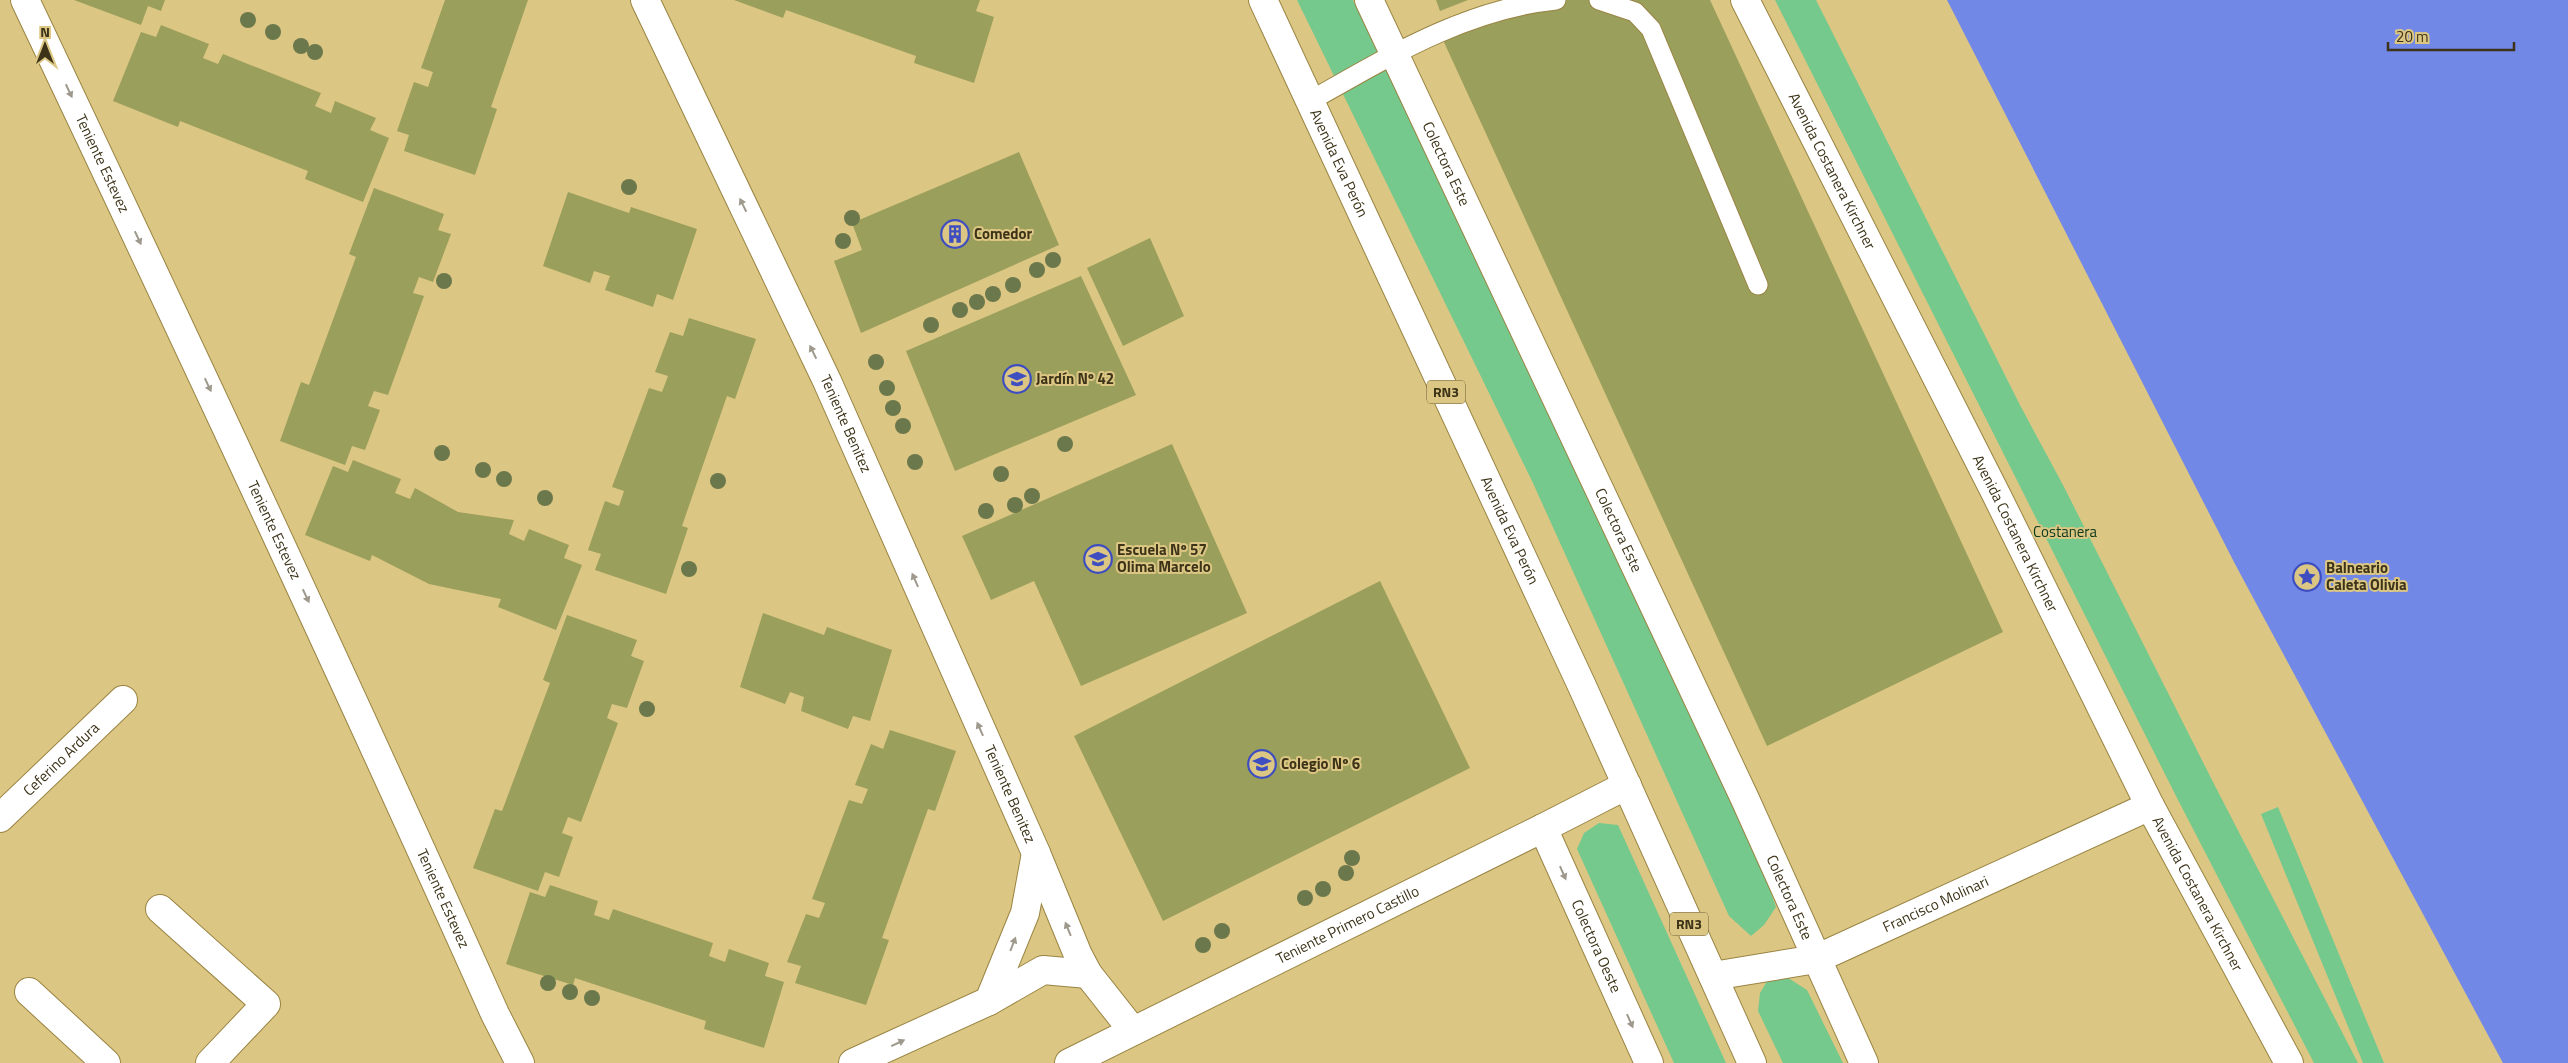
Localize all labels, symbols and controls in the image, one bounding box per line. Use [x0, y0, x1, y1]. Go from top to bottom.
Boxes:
north arrow [20, 20, 70, 70]
scale bar [2388, 20, 2514, 52]
text: N [40, 21, 50, 42]
text: 20 m [2396, 25, 2429, 48]
one-way arrow [64, 84, 73, 99]
street label: Avenida Costanera Kirchner [1783, 89, 1882, 253]
street label: Avenida Eva Perón [1304, 105, 1374, 221]
street label: Teniente Estevez [70, 110, 136, 217]
street label: Colectora Este [1417, 118, 1476, 210]
one-way arrow [739, 198, 747, 212]
building icon: Comedor [940, 219, 970, 249]
place label: Comedor [974, 222, 1032, 245]
one-way arrow [135, 231, 143, 245]
one-way arrow [809, 345, 817, 359]
school or university icon: Jardín Nº 42 [1002, 364, 1032, 394]
place label: Jardín Nº 42 [1036, 367, 1114, 390]
street label: Teniente Benitez [815, 371, 878, 476]
one-way arrow [204, 378, 212, 392]
road number: RN3 [1427, 381, 1465, 404]
street label: Avenida Costanera Kirchner [1967, 450, 2065, 616]
street label: Avenida Eva Perón [1475, 472, 1545, 588]
street label: Teniente Estevez [242, 477, 308, 584]
street label: Colectora Este [1589, 484, 1649, 576]
park label: Costanera [2033, 520, 2097, 543]
place label: Escuela Nº 57 Olima Marcelo [1117, 538, 1211, 578]
school or university icon: Escuela Nº 57 Olima Marcelo [1083, 544, 1113, 574]
place label: Balneario Caleta Olivia [2326, 556, 2407, 596]
place icon: Balneario Caleta Olivia [2292, 562, 2322, 592]
one-way arrow [910, 573, 918, 587]
one-way arrow [302, 589, 310, 603]
street label: Ceferino Ardura [18, 716, 105, 801]
one-way arrow [976, 722, 984, 736]
street label: Teniente Benitez [979, 741, 1042, 847]
school or university icon: Colegio Nº 6 [1247, 749, 1277, 779]
place label: Colegio Nº 6 [1281, 752, 1360, 775]
street label: Avenida Costanera Kirchner [2147, 812, 2249, 975]
street label: Teniente Estevez [411, 845, 476, 952]
street label: Colectora Este [1761, 851, 1819, 943]
one-way arrow [1560, 866, 1568, 880]
street label: Francisco Molinari [1879, 870, 1992, 938]
street label: Teniente Primero Castillo [1272, 879, 1423, 970]
street label: Colectora Oeste [1566, 896, 1628, 996]
road number: RN3 [1670, 912, 1708, 936]
one-way arrow [1063, 922, 1071, 936]
one-way arrow [1009, 936, 1017, 951]
one-way arrow [1627, 1014, 1635, 1028]
one-way arrow [891, 1038, 905, 1046]

